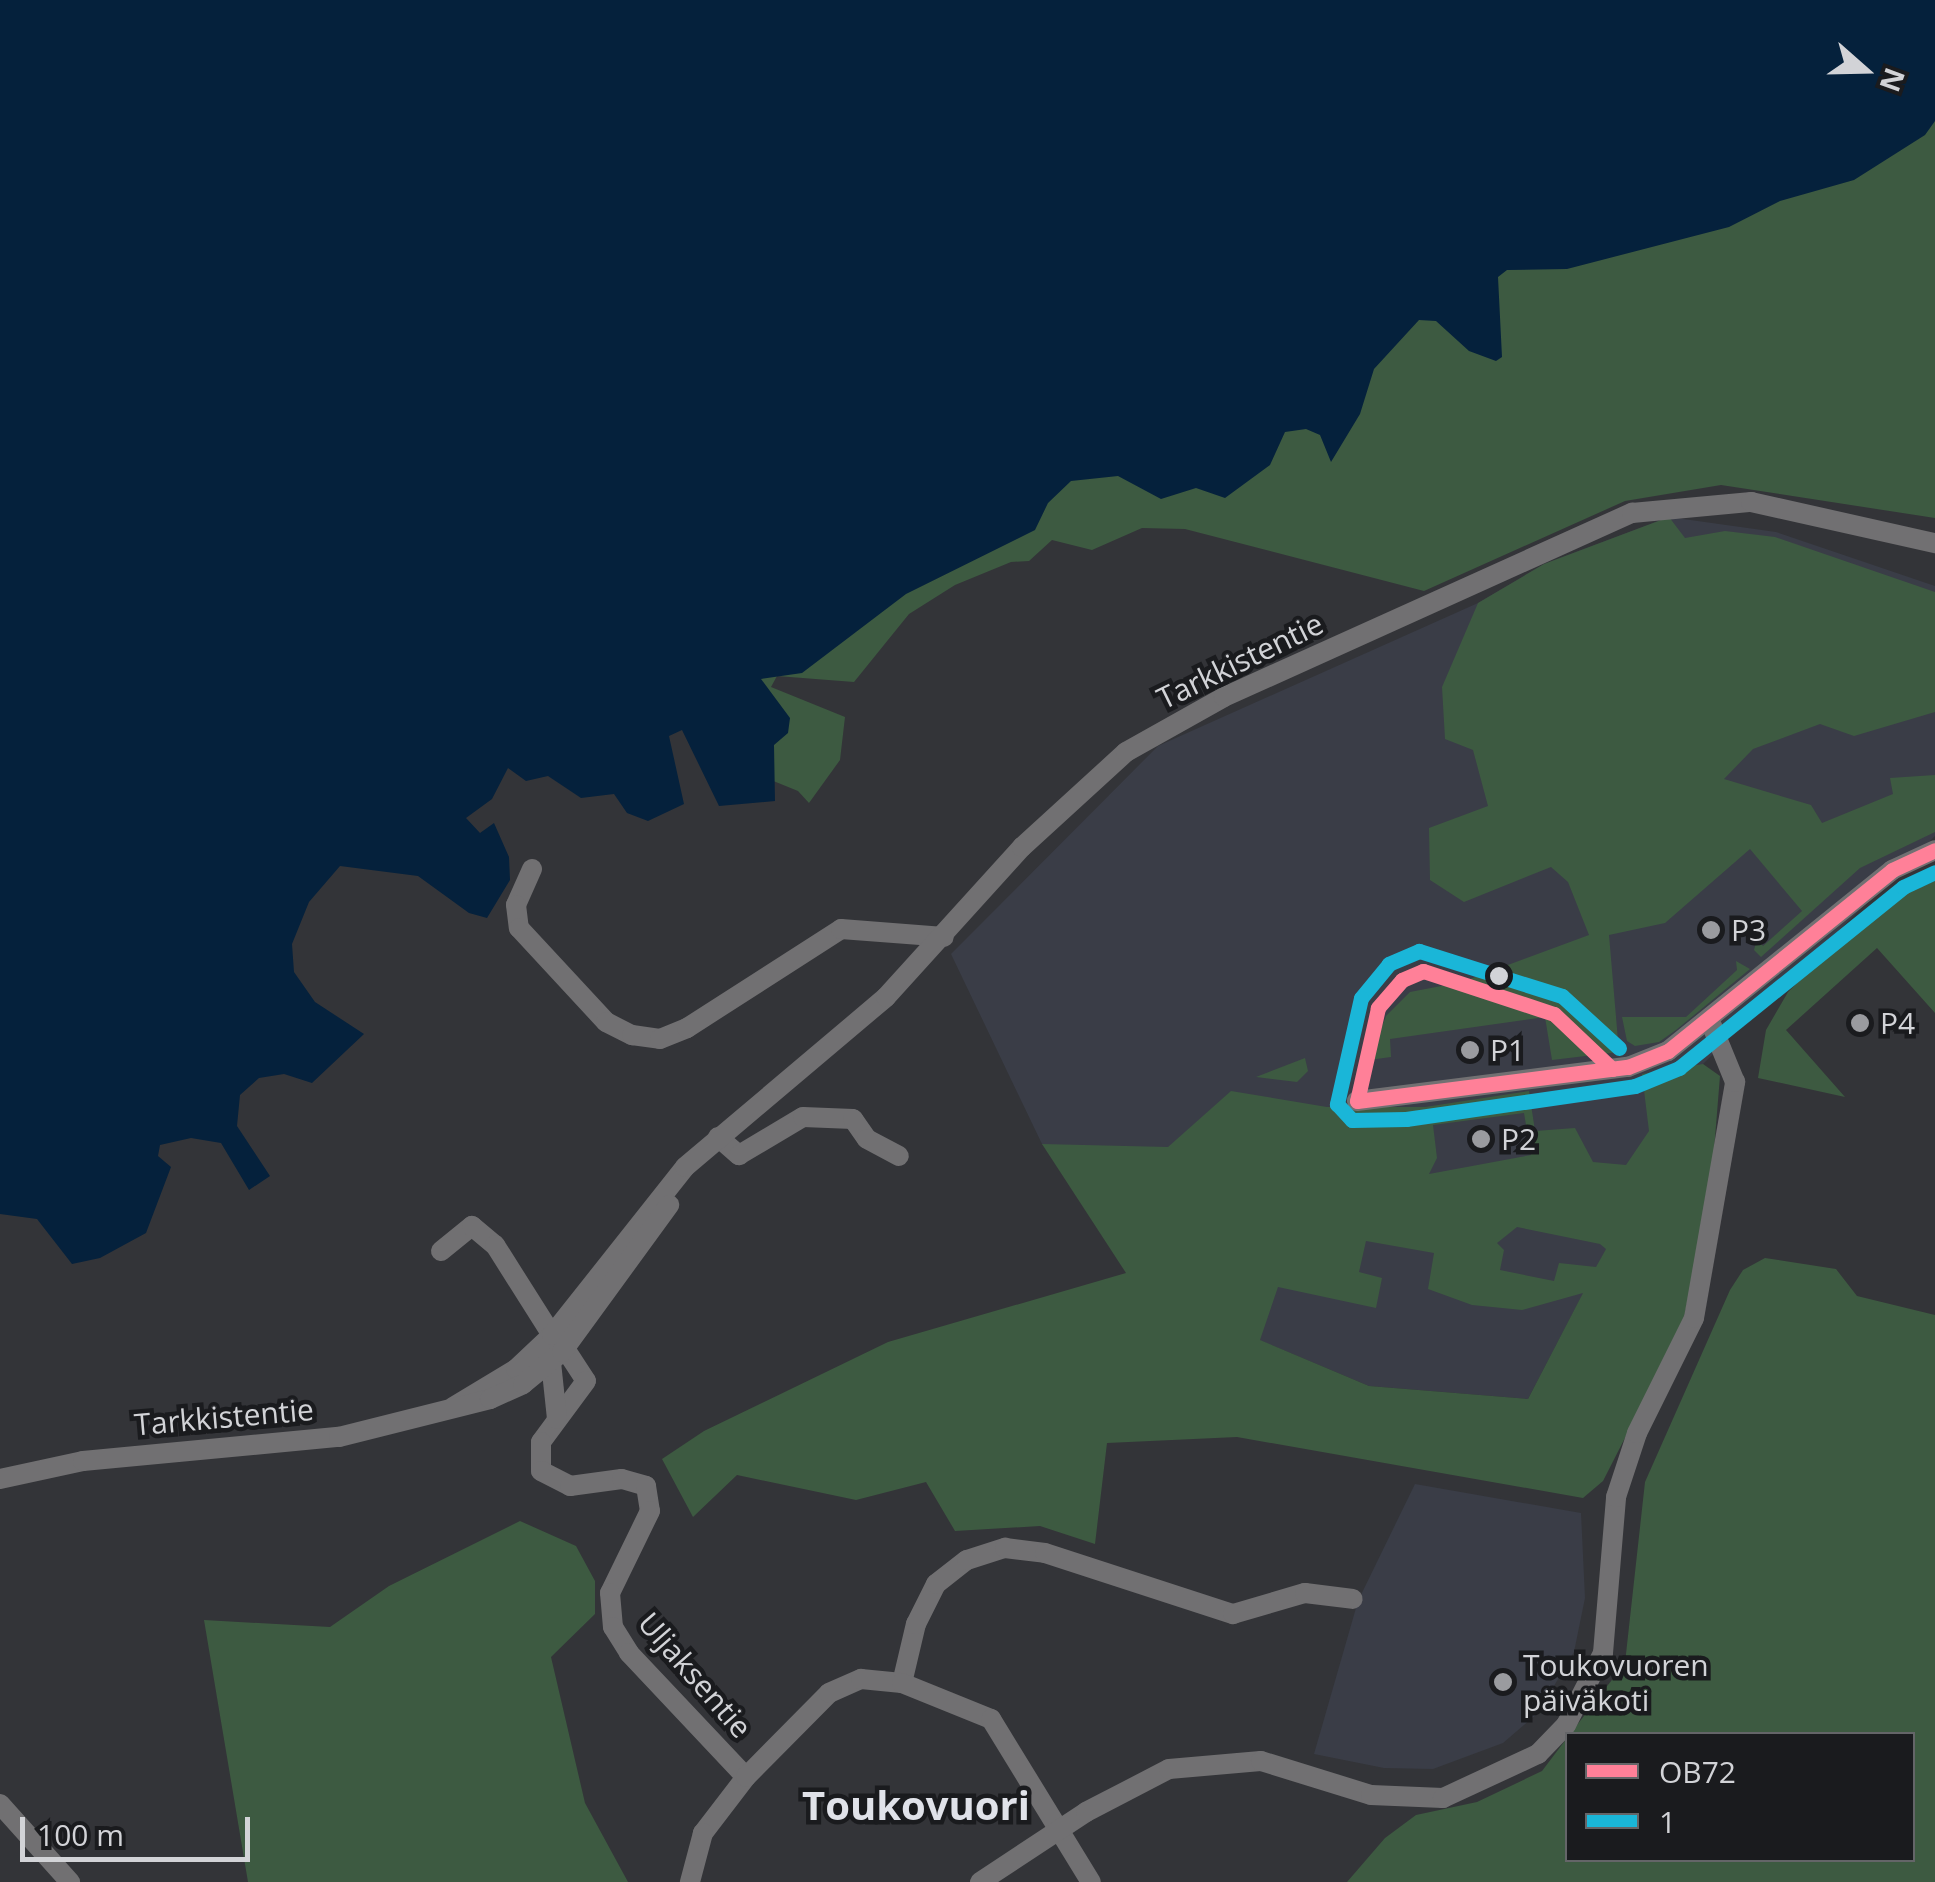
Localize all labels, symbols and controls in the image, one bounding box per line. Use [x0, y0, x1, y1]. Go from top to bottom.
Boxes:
north arrow [1815, 20, 1915, 120]
text: N [1871, 63, 1915, 97]
street label: Tarkkistentie [1151, 605, 1329, 717]
place label: P3 [1731, 912, 1766, 948]
marker: P3 [1700, 919, 1722, 941]
unlabelled marker [1489, 966, 1509, 986]
place label: P4 [1880, 1005, 1915, 1041]
marker: P4 [1849, 1012, 1871, 1034]
place label: P1 [1490, 1032, 1525, 1068]
marker: P1 [1459, 1039, 1481, 1061]
place label: P2 [1501, 1121, 1536, 1157]
marker: P2 [1470, 1128, 1492, 1150]
street label: Tarkkistentie [133, 1391, 315, 1443]
street label: Uljaksentie [631, 1605, 759, 1745]
place label: Toukovuoren päiväkoti [1523, 1647, 1709, 1718]
marker: Toukovuoren päiväkoti [1492, 1671, 1514, 1693]
legend [1565, 1732, 1915, 1862]
text: OB72 [1659, 1751, 1736, 1792]
district label: Toukovuori [802, 1781, 1030, 1829]
scale bar [25, 1797, 255, 1859]
text: 1 [1659, 1801, 1676, 1842]
text: 100 m [37, 1814, 124, 1855]

